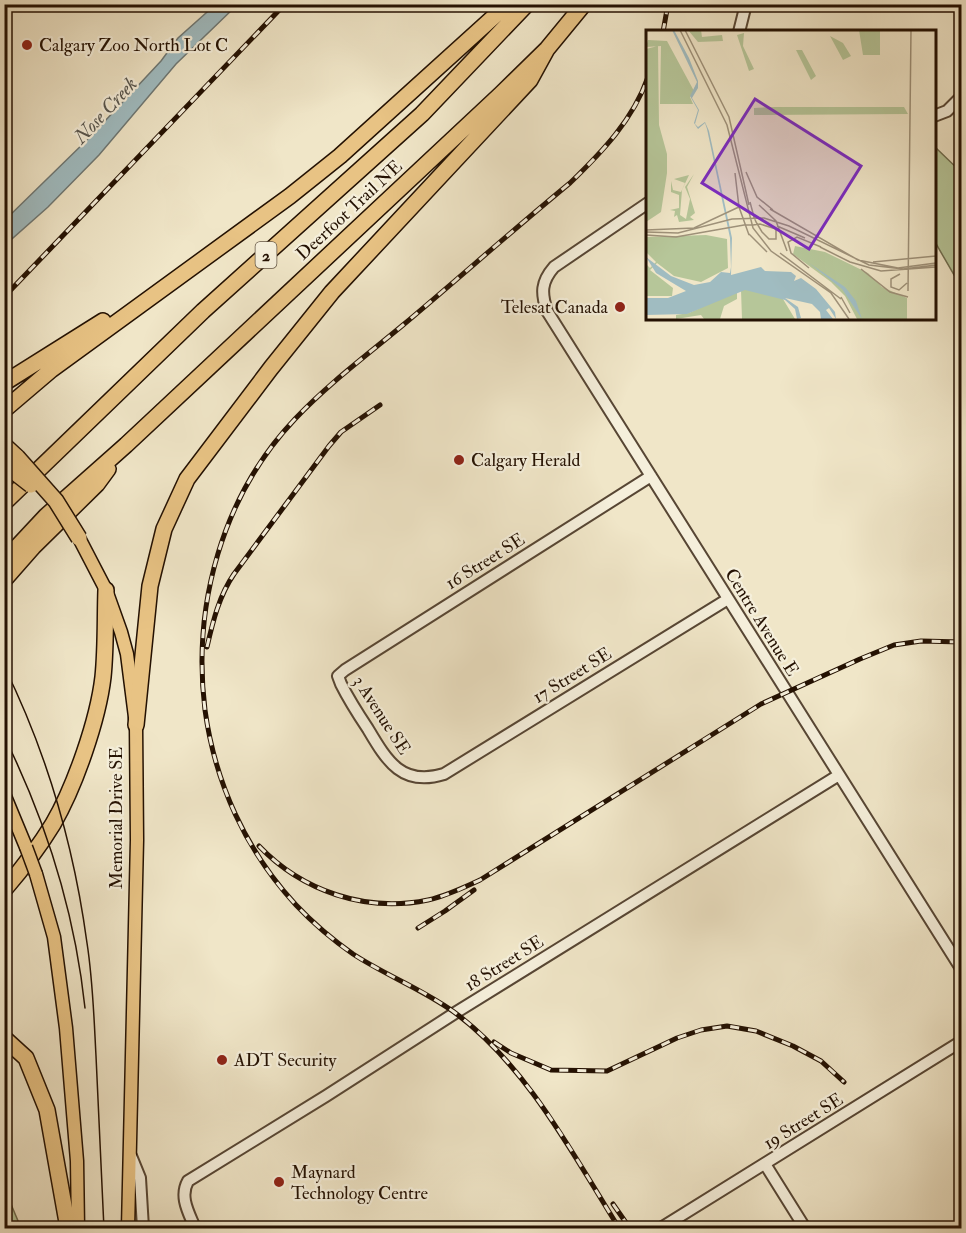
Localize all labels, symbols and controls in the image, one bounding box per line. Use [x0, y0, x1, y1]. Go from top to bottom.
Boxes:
inset map [646, 30, 936, 320]
place label: Calgary Zoo North Lot C [39, 34, 228, 57]
marker: Calgary Zoo North Lot C [20, 38, 34, 52]
water label: Nose Creek [68, 72, 143, 150]
street label: Deerfoot Trail NE [291, 155, 407, 265]
road number: 2 [256, 242, 276, 268]
place label: Telesat Canada [501, 296, 609, 319]
marker: Telesat Canada [613, 300, 627, 314]
place label: Calgary Herald [471, 449, 581, 472]
marker: Calgary Herald [452, 453, 466, 467]
street label: 16 Street SE [441, 528, 529, 595]
street label: Centre Avenue E [719, 564, 804, 680]
street label: 17 Street SE [529, 642, 616, 709]
street label: 3 Avenue SE [348, 671, 416, 759]
street label: Memorial Drive SE [105, 747, 128, 889]
street label: 18 Street SE [461, 930, 548, 997]
place label: ADT Security [233, 1049, 338, 1072]
marker: ADT Security [215, 1053, 229, 1067]
street label: 19 Street SE [759, 1088, 847, 1155]
place label: Maynard Technology Centre [291, 1161, 428, 1205]
marker: Maynard Technology Centre [272, 1175, 286, 1189]

